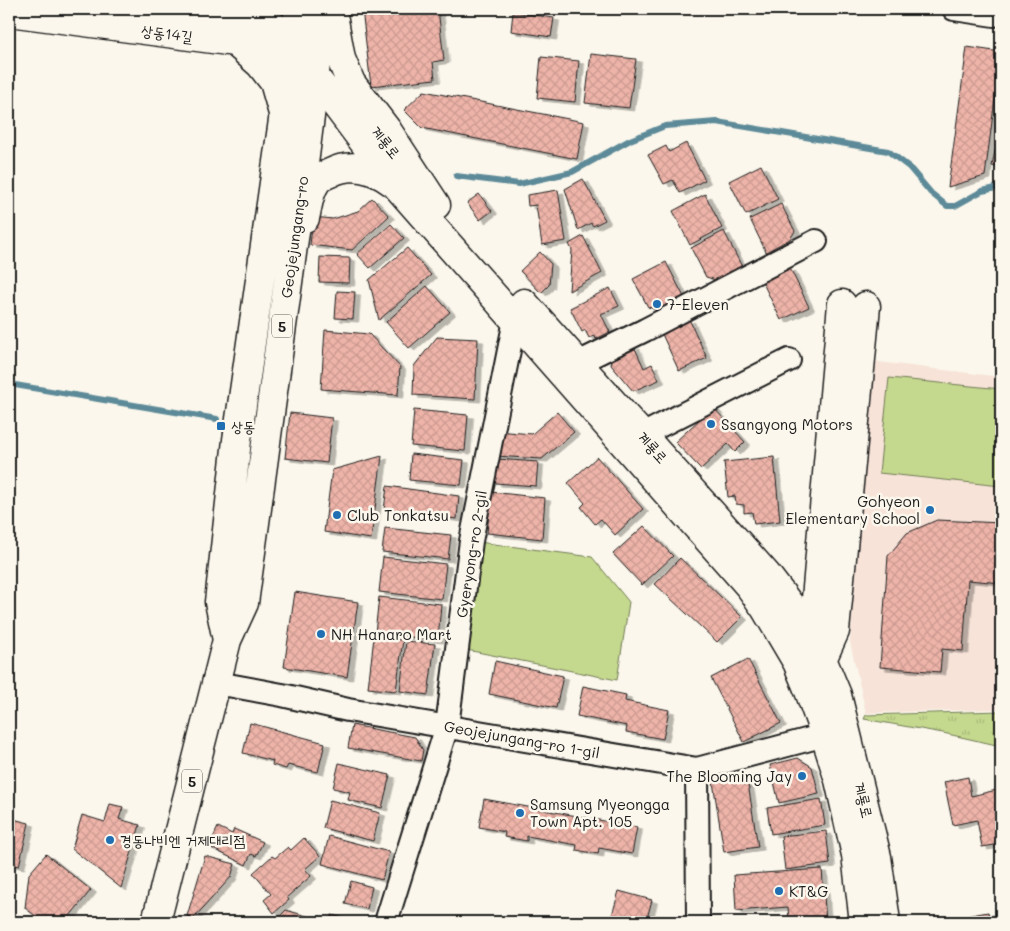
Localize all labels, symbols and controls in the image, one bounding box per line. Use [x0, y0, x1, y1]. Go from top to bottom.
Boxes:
street label: 상동14길 [140, 20, 194, 46]
street label: 계룡로 [367, 122, 405, 162]
street label: Geojejungang-ro [276, 175, 312, 299]
place label: 7-Eleven [667, 294, 729, 314]
marker: 7-Eleven [651, 298, 663, 310]
road number: 5 [272, 314, 292, 338]
place label: Ssangyong Motors [721, 414, 853, 434]
place label: 상동 [231, 416, 255, 436]
marker: Ssangyong Motors [705, 418, 717, 430]
marker: 상동 [215, 420, 227, 432]
street label: 계룡로 [633, 427, 673, 467]
street label: Gyeryong-ro 2-gil [451, 489, 491, 619]
place label: Gohyeon Elementary School [785, 491, 920, 528]
marker: Gohyeon Elementary School [924, 504, 936, 516]
place label: Club Tonkatsu [347, 505, 449, 525]
marker: Club Tonkatsu [331, 509, 343, 521]
place label: NH Hanaro Mart [331, 624, 452, 644]
marker: NH Hanaro Mart [315, 628, 327, 640]
street label: Geojejungang-ro 1-gil [443, 715, 601, 763]
place label: The Blooming Jay [666, 766, 792, 786]
road number: 5 [182, 769, 202, 792]
marker: The Blooming Jay [796, 770, 808, 782]
street label: 계룡로 [850, 780, 878, 820]
place label: Samsung Myeongga Town Apt. 105 [530, 794, 670, 831]
marker: Samsung Myeongga Town Apt. 105 [514, 807, 526, 819]
place label: 경동나비엔 거제대리점 [120, 830, 246, 850]
marker: 경동나비엔 거제대리점 [104, 834, 116, 846]
place label: KT&G [789, 881, 828, 901]
marker: KT&G [773, 885, 785, 897]

